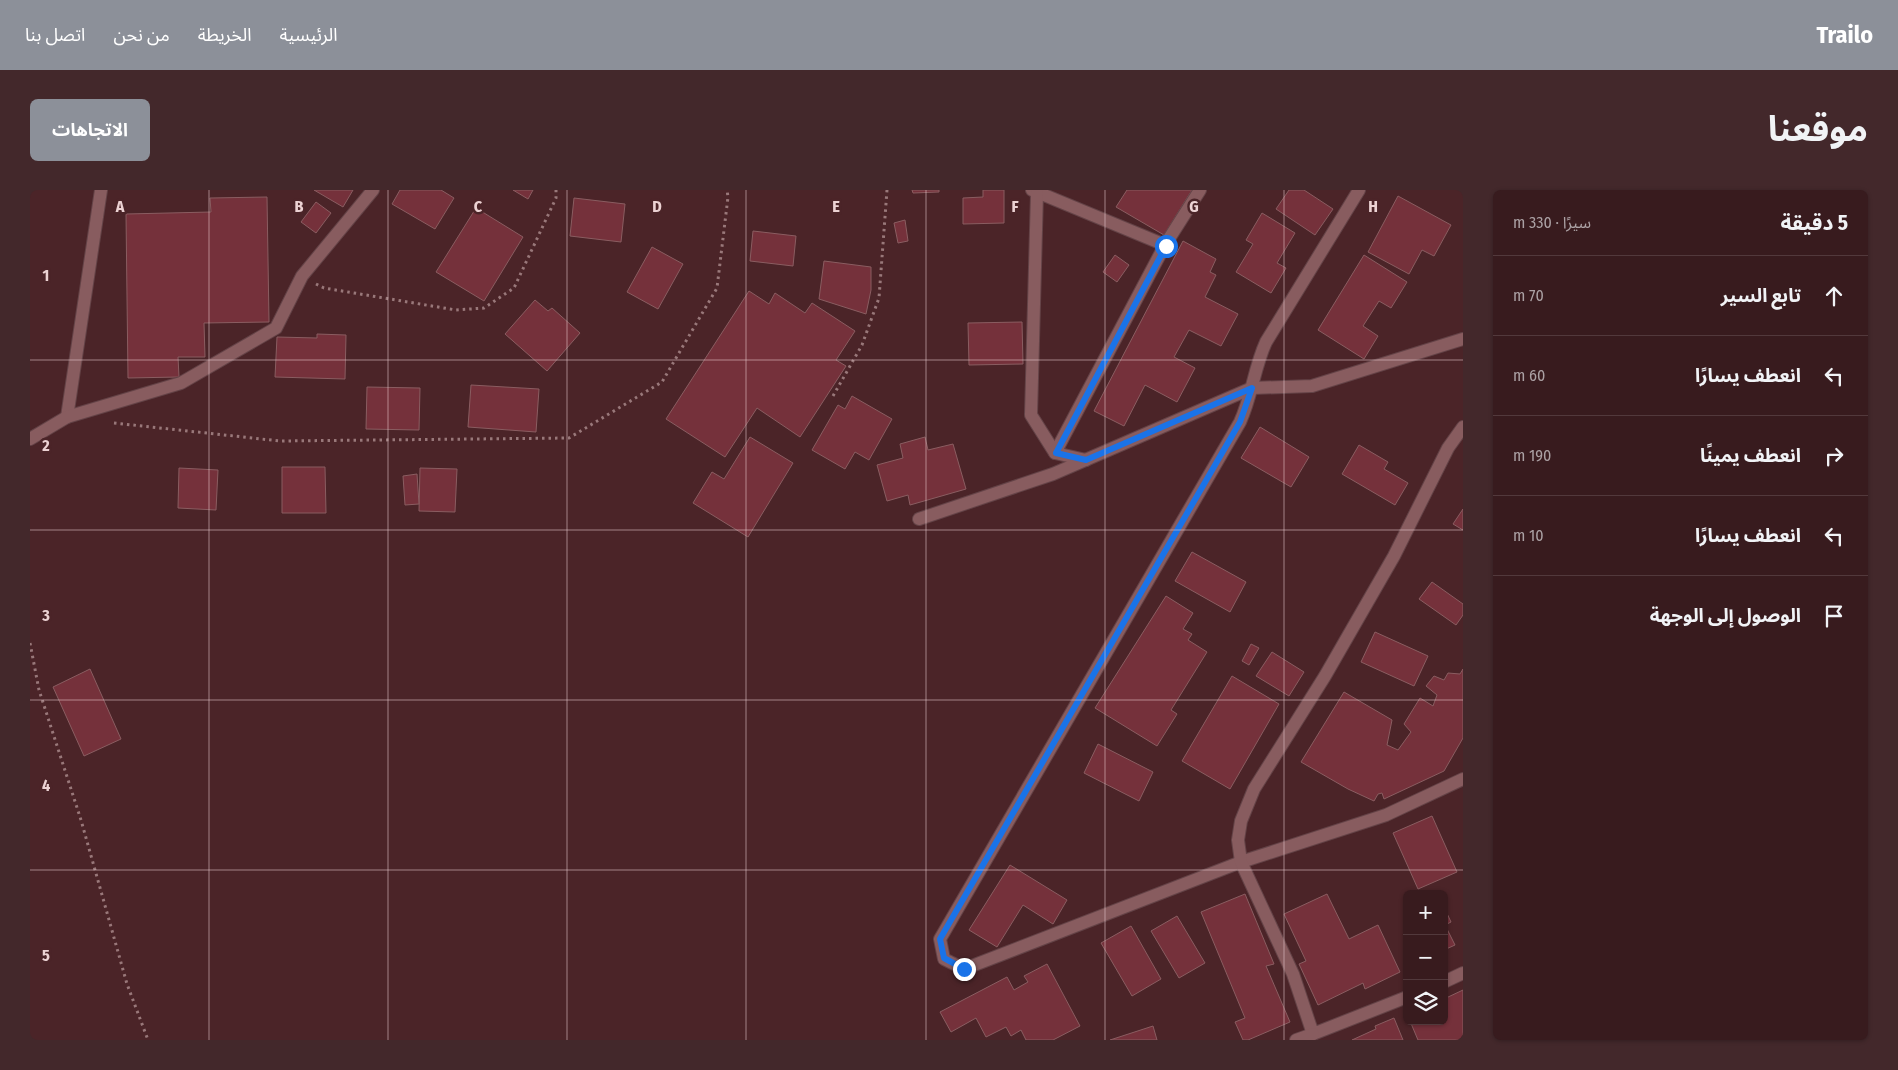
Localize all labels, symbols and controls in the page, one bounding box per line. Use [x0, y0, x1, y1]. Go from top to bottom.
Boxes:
text: Trailo [1816, 21, 1873, 49]
text: اتصل بنا [25, 24, 85, 46]
text: من نحن [113, 24, 170, 46]
text: الخريطة [198, 24, 252, 46]
text: الرئيسية [280, 24, 337, 46]
button: الاتجاهات [30, 99, 150, 161]
text: موقعنا [1768, 108, 1868, 150]
text: A [115, 197, 125, 216]
text: B [295, 197, 304, 216]
text: C [474, 197, 483, 216]
text: D [652, 197, 662, 216]
text: E [832, 197, 840, 216]
text: F [1011, 197, 1019, 216]
text: G [1189, 197, 1199, 216]
text: H [1368, 197, 1378, 216]
text: 5 دقيقة [1780, 210, 1848, 236]
text: سيرًا · 330 m [1513, 213, 1591, 232]
route start [1155, 235, 1178, 258]
text: 1 [43, 266, 49, 285]
icon: ahead [1820, 282, 1848, 310]
text: تابع السير [1721, 284, 1801, 307]
text: 70 m [1513, 286, 1544, 305]
icon: left [1820, 362, 1848, 390]
text: انعطف يسارًا [1695, 364, 1801, 387]
text: 60 m [1513, 366, 1545, 385]
text: 2 [41, 436, 50, 455]
icon: right [1820, 442, 1848, 470]
text: انعطف يمينًا [1700, 444, 1801, 467]
text: 190 m [1513, 446, 1551, 465]
icon: left [1820, 522, 1848, 550]
text: انعطف يسارًا [1695, 524, 1801, 547]
text: 10 m [1513, 526, 1544, 545]
icon: arrive [1820, 602, 1848, 630]
text: الوصول إلى الوجهة [1650, 604, 1801, 627]
text: 3 [41, 606, 50, 625]
text: 4 [42, 776, 50, 795]
map controls [1403, 890, 1448, 1025]
button: + [1403, 890, 1448, 935]
button: − [1403, 935, 1448, 980]
text: 5 [42, 946, 50, 965]
route end [953, 958, 976, 981]
button: layers [1403, 980, 1448, 1025]

